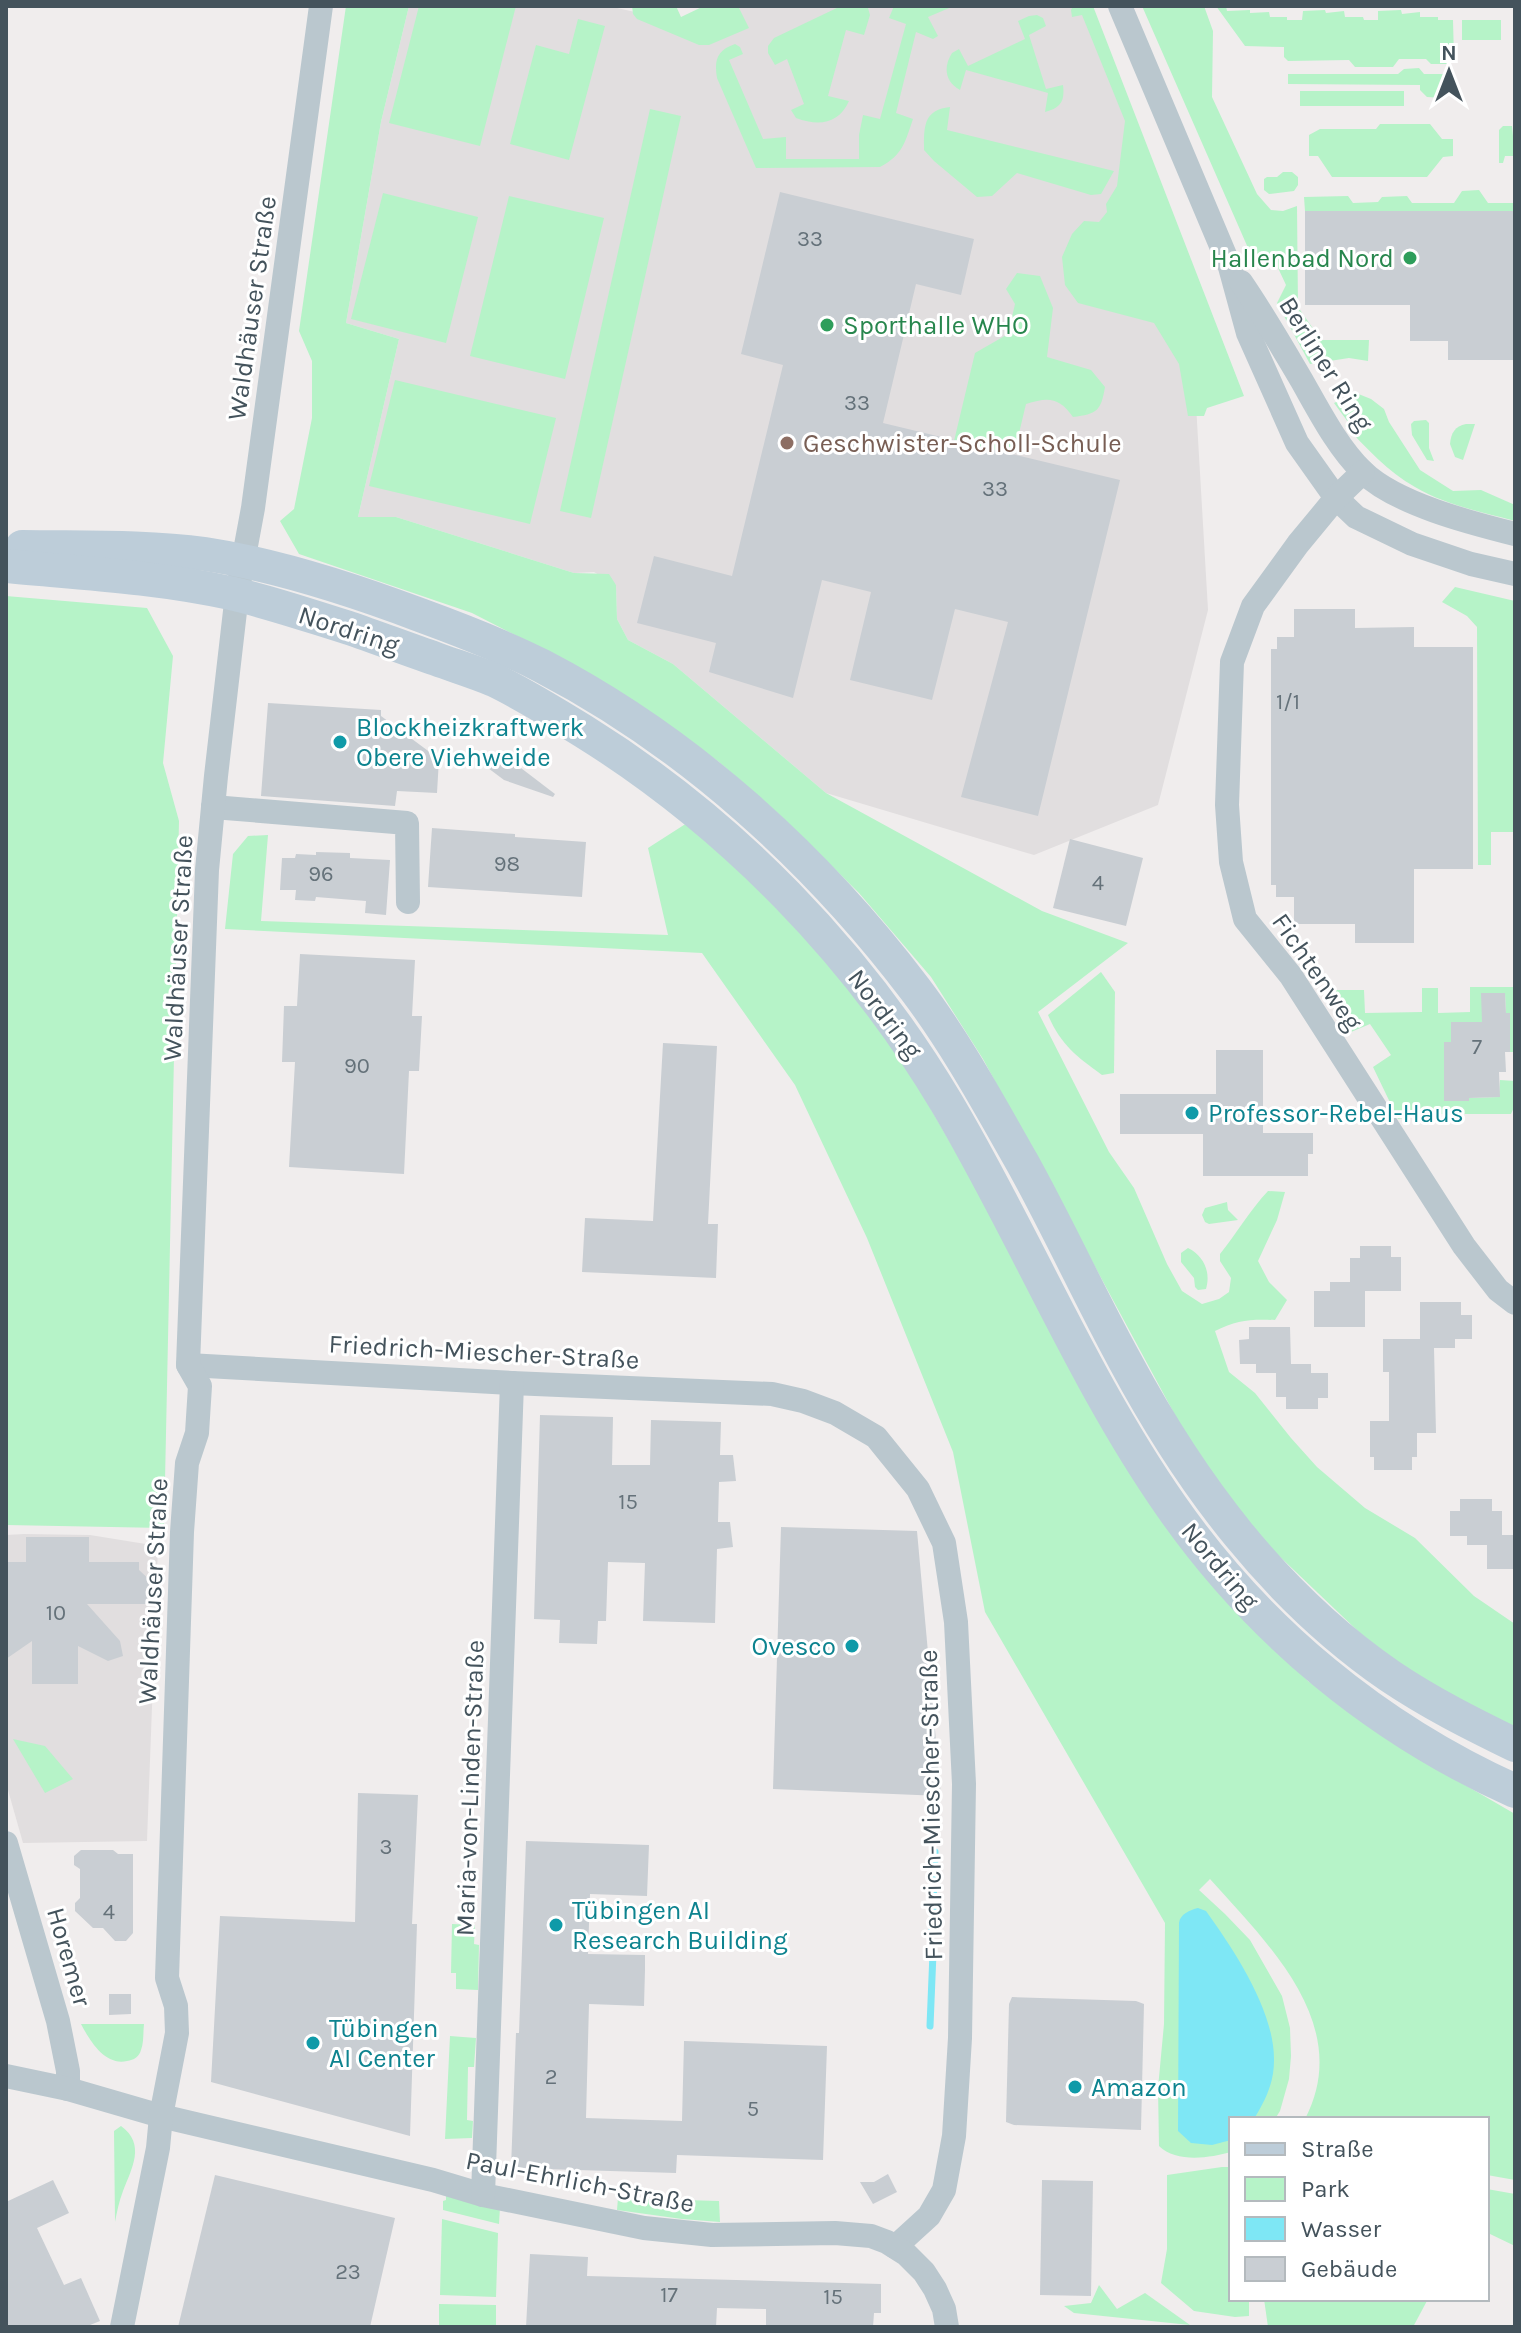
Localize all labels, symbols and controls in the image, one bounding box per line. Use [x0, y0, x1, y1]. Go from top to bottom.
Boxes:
north arrow [1409, 32, 1489, 112]
text: N [1441, 40, 1457, 66]
street label: Waldhäuser Straße [221, 194, 283, 422]
house number: 33 [797, 226, 823, 252]
place label: Hallenbad Nord [1211, 243, 1394, 274]
marker: Hallenbad Nord [1401, 249, 1419, 267]
street label: Berliner Ring [1272, 291, 1380, 437]
place label: Sporthalle WHO [843, 310, 1029, 341]
marker: Sporthalle WHO [818, 316, 836, 334]
house number: 33 [844, 390, 870, 416]
place label: Geschwister-Scholl-Schule [803, 428, 1122, 459]
marker: Geschwister-Scholl-Schule [778, 434, 796, 452]
house number: 33 [982, 476, 1008, 502]
street label: Nordring [295, 599, 404, 661]
house number: 1/1 [1276, 689, 1300, 715]
place label: Blockheizkraftwerk Obere Viehweide [356, 712, 584, 773]
marker: Blockheizkraftwerk Obere Viehweide [331, 733, 349, 751]
street label: Waldhäuser Straße [157, 834, 199, 1062]
house number: 98 [494, 851, 520, 877]
house number: 96 [308, 861, 334, 887]
house number: 4 [1092, 870, 1104, 896]
street label: Fichtenweg [1265, 907, 1369, 1037]
street label: Nordring [841, 963, 929, 1065]
house number: 7 [1472, 1034, 1482, 1060]
house number: 90 [344, 1053, 370, 1079]
place label: Professor-Rebel-Haus [1208, 1098, 1464, 1129]
marker: Professor-Rebel-Haus [1183, 1104, 1201, 1122]
street label: Friedrich-Miescher-Straße [328, 1328, 640, 1376]
street label: Waldhäuser Straße [132, 1477, 174, 1705]
house number: 15 [618, 1489, 638, 1515]
street label: Nordring [1175, 1516, 1266, 1616]
house number: 10 [46, 1600, 66, 1626]
place label: Ovesco [752, 1631, 836, 1662]
marker: Ovesco [843, 1637, 861, 1655]
street label: Maria-von-Linden-Straße [449, 1639, 491, 1937]
street label: Friedrich-Miescher-Straße [913, 1649, 949, 1961]
house number: 3 [380, 1834, 393, 1860]
place label: Tübingen AI Research Building [572, 1895, 788, 1956]
house number: 4 [103, 1899, 115, 1925]
street label: Horemer [40, 1904, 98, 2011]
marker: Tübingen AI Research Building [547, 1916, 565, 1934]
place label: Tübingen AI Center [329, 2013, 439, 2074]
marker: Tübingen AI Center [304, 2034, 322, 2052]
house number: 2 [545, 2064, 557, 2090]
place label: Amazon [1091, 2072, 1187, 2103]
marker: Amazon [1066, 2078, 1084, 2096]
house number: 5 [747, 2096, 759, 2122]
legend [1229, 2117, 1489, 2301]
text: Straße [1301, 2135, 1373, 2163]
street label: Paul-Ehrlich-Straße [463, 2145, 697, 2219]
text: Park [1301, 2175, 1350, 2203]
text: Wasser [1301, 2215, 1381, 2243]
text: Gebäude [1301, 2255, 1397, 2283]
house number: 23 [335, 2259, 361, 2285]
house number: 17 [660, 2282, 678, 2308]
house number: 15 [823, 2284, 843, 2310]

